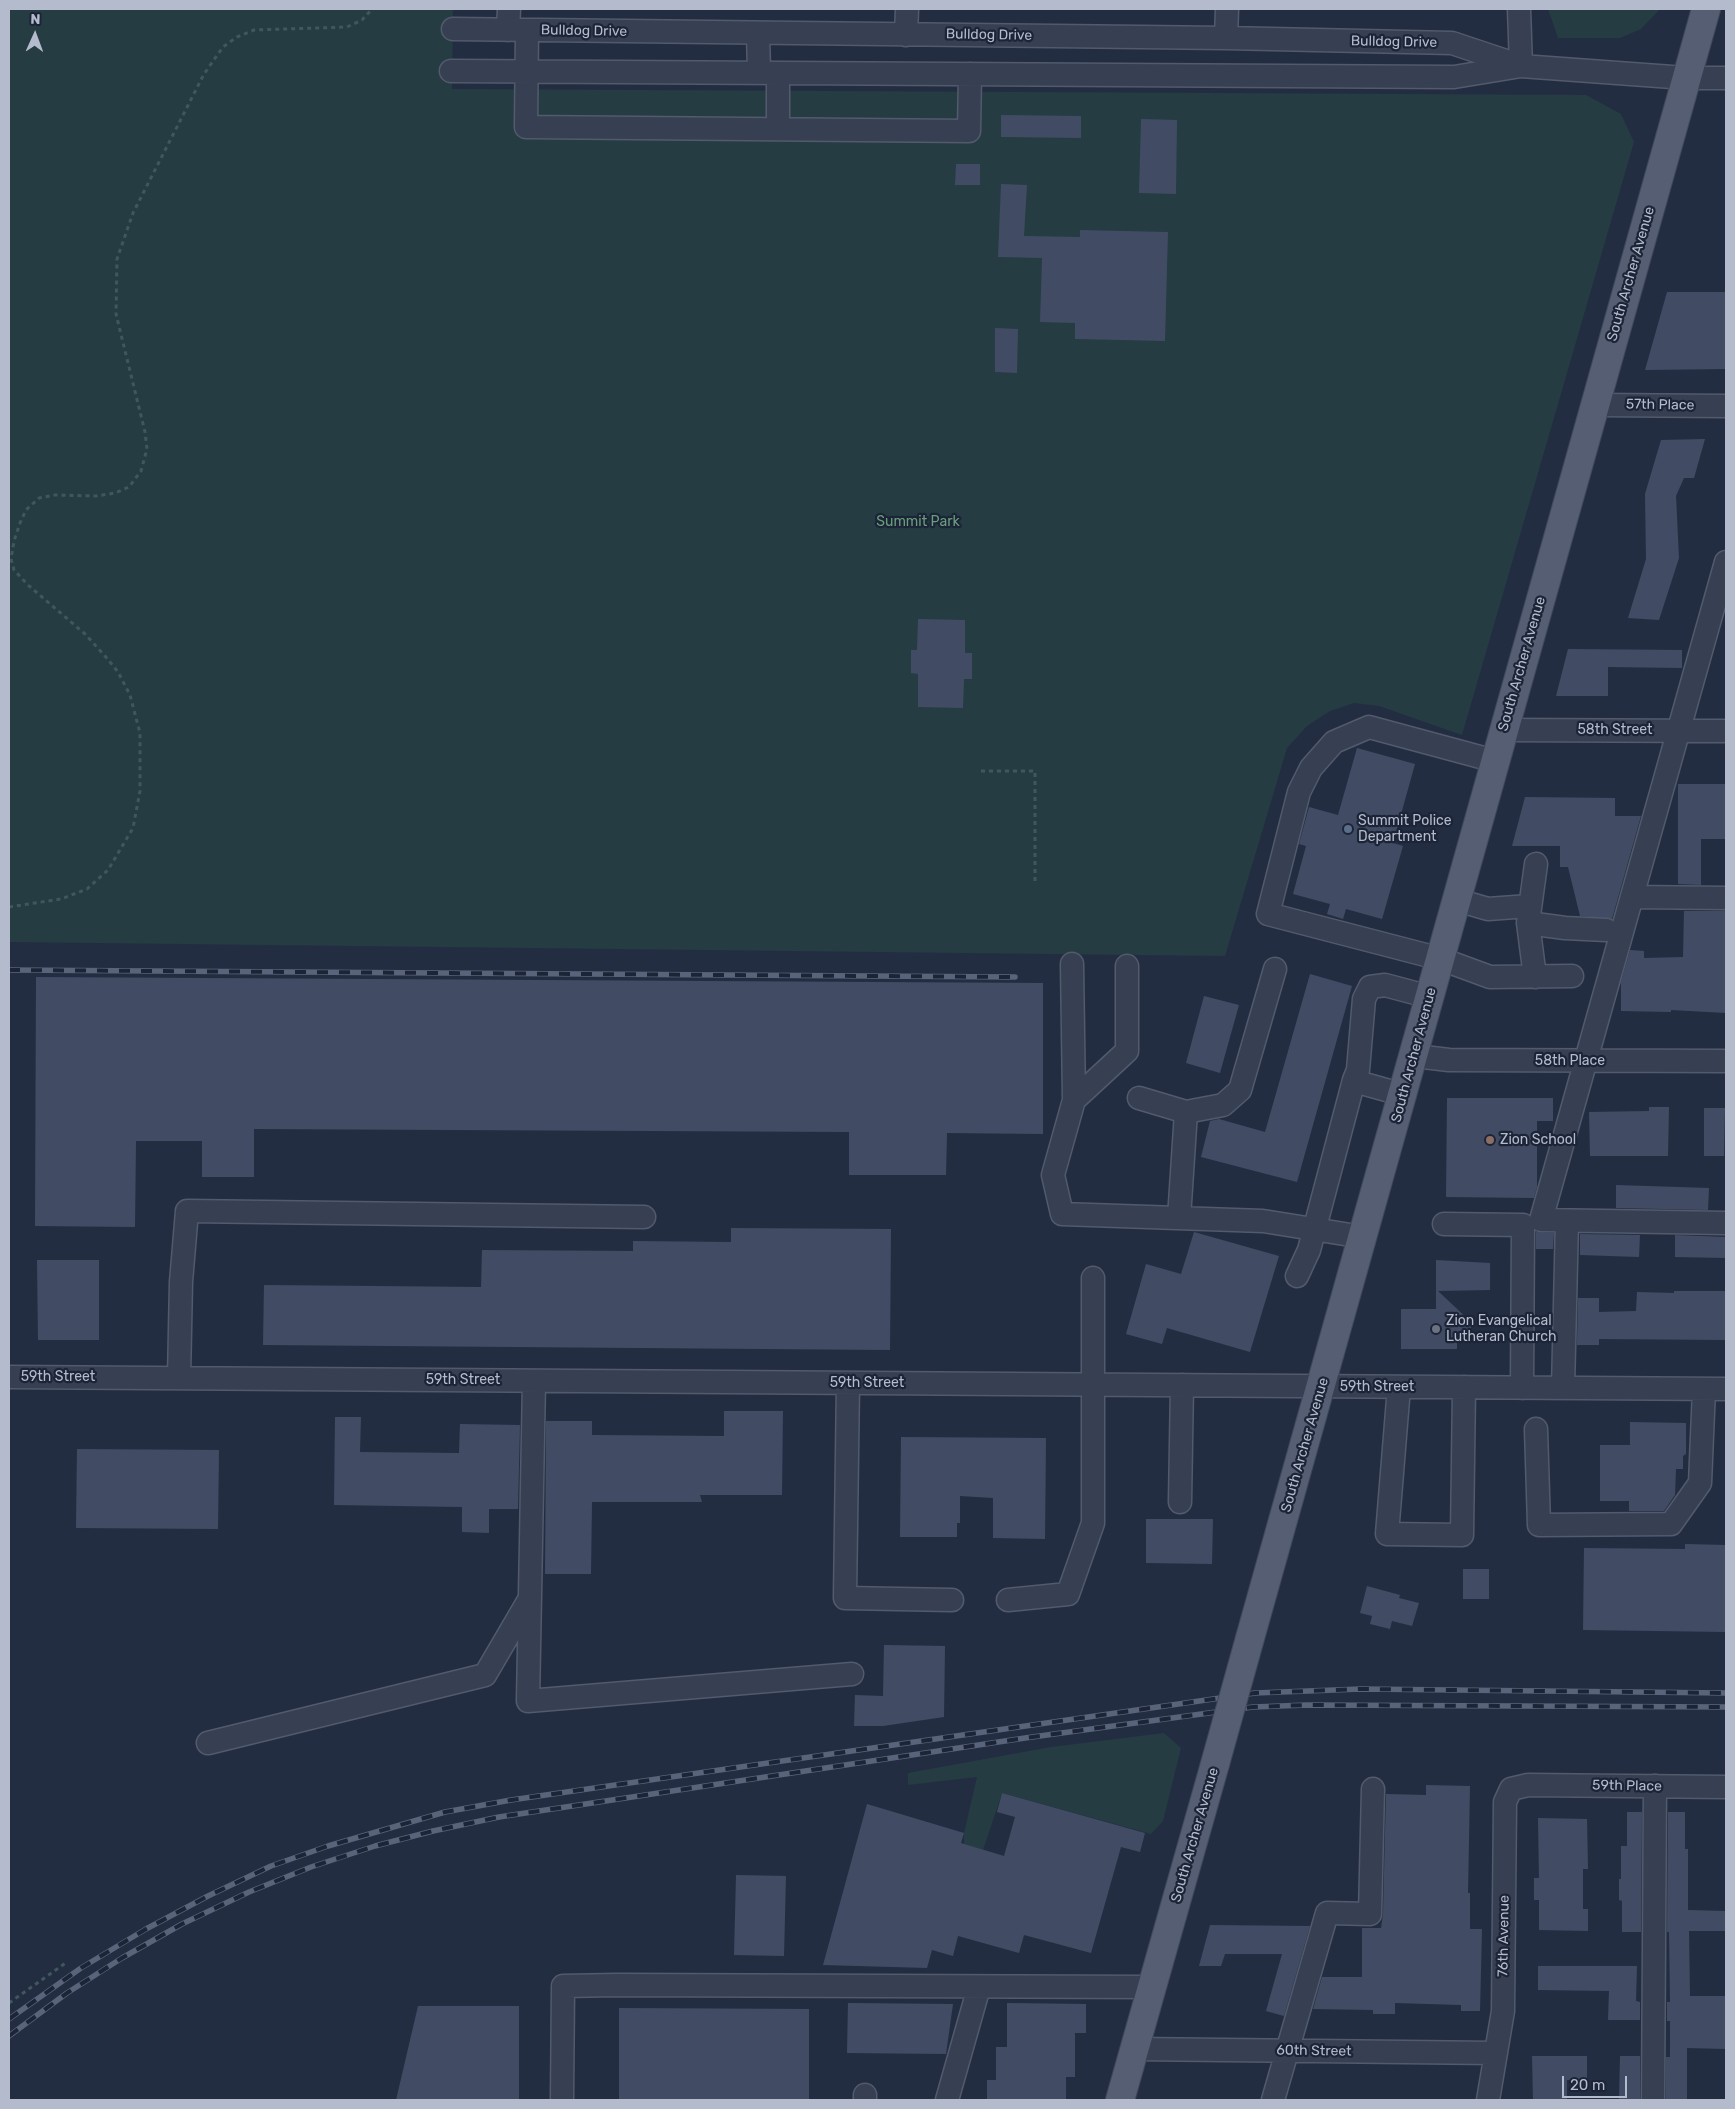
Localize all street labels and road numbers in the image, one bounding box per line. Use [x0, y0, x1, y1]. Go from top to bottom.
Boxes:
street label: Bulldog Drive [541, 22, 627, 40]
street label: Bulldog Drive [946, 26, 1032, 44]
street label: Bulldog Drive [1351, 33, 1437, 51]
street label: South Archer Avenue [1604, 205, 1658, 343]
street label: 57th Place [1626, 396, 1694, 414]
street label: South Archer Avenue [1495, 595, 1549, 733]
street label: 58th Street [1577, 722, 1653, 738]
street label: South Archer Avenue [1388, 986, 1440, 1124]
street label: 58th Place [1535, 1053, 1605, 1069]
street label: 59th Street [21, 1369, 95, 1385]
street label: 59th Street [426, 1372, 500, 1388]
street label: 59th Street [830, 1375, 904, 1391]
street label: South Archer Avenue [1278, 1376, 1332, 1514]
street label: 59th Street [1340, 1379, 1414, 1395]
street label: South Archer Avenue [1168, 1766, 1222, 1904]
street label: 59th Place [1592, 1777, 1662, 1795]
street label: 76th Avenue [1495, 1895, 1513, 1977]
street label: 60th Street [1276, 2042, 1352, 2060]

